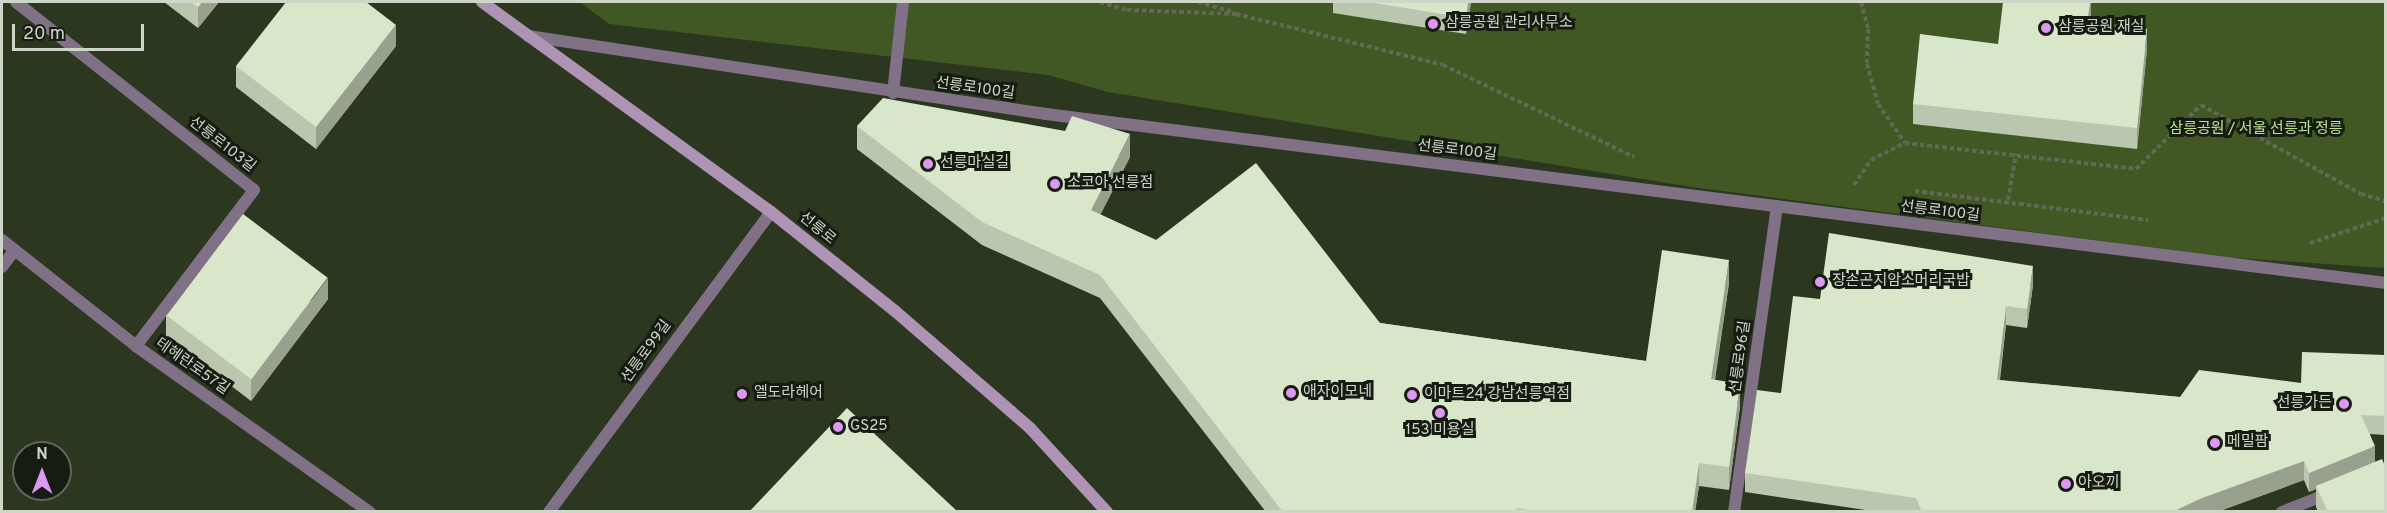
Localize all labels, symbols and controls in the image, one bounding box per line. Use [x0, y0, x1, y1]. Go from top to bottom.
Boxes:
scale bar [15, 12, 147, 50]
place label: 삼릉공원 관리사무소 [1445, 15, 1573, 33]
marker: 삼릉공원 관리사무소 [1426, 17, 1440, 31]
place label: 삼릉공원 재실 [2058, 19, 2144, 37]
marker: 삼릉공원 재실 [2039, 21, 2053, 35]
text: 20 m [23, 23, 65, 46]
street label: 선릉로100길 [934, 75, 1016, 103]
street label: 선릉로103길 [185, 113, 259, 177]
park label: 삼릉공원 / 서울 선릉과 정릉 [2169, 121, 2343, 139]
street label: 선릉로100길 [1416, 137, 1498, 165]
place label: 선릉마실길 [940, 155, 1009, 173]
marker: 선릉마실길 [921, 157, 935, 171]
place label: 소코아 선릉점 [1067, 175, 1153, 193]
marker: 소코아 선릉점 [1048, 177, 1062, 191]
street label: 선릉로100길 [1899, 198, 1981, 226]
street label: 선릉로 [795, 209, 839, 249]
place label: 장손곤지암소머리국밥 [1832, 273, 1970, 291]
marker: 장손곤지암소머리국밥 [1813, 275, 1827, 289]
street label: 선릉로99길 [618, 317, 676, 387]
street label: 선릉로96길 [1727, 320, 1755, 394]
street label: 테헤란로57길 [152, 335, 232, 399]
place label: 애자이모네 [1303, 384, 1372, 402]
place label: 엘도라헤어 [754, 385, 823, 403]
marker: 애자이모네 [1284, 386, 1298, 400]
place label: 이마트24 강남선릉역점 [1424, 386, 1570, 404]
marker: 엘도라헤어 [735, 387, 749, 401]
marker: 이마트24 강남선릉역점 [1405, 388, 1419, 402]
place label: 선릉가든 [2277, 395, 2332, 413]
marker: 선릉가든 [2337, 397, 2351, 411]
marker: 153 미용실 [1433, 406, 1447, 420]
place label: GS25 [850, 418, 888, 436]
marker: GS25 [831, 420, 845, 434]
place label: 153 미용실 [1406, 422, 1474, 440]
place label: 메밀팜 [2227, 434, 2268, 452]
marker: 메밀팜 [2208, 436, 2222, 450]
north arrow [12, 441, 72, 501]
text: N [36, 445, 48, 465]
place label: 아오끼 [2078, 475, 2119, 493]
marker: 아오끼 [2059, 477, 2073, 491]

